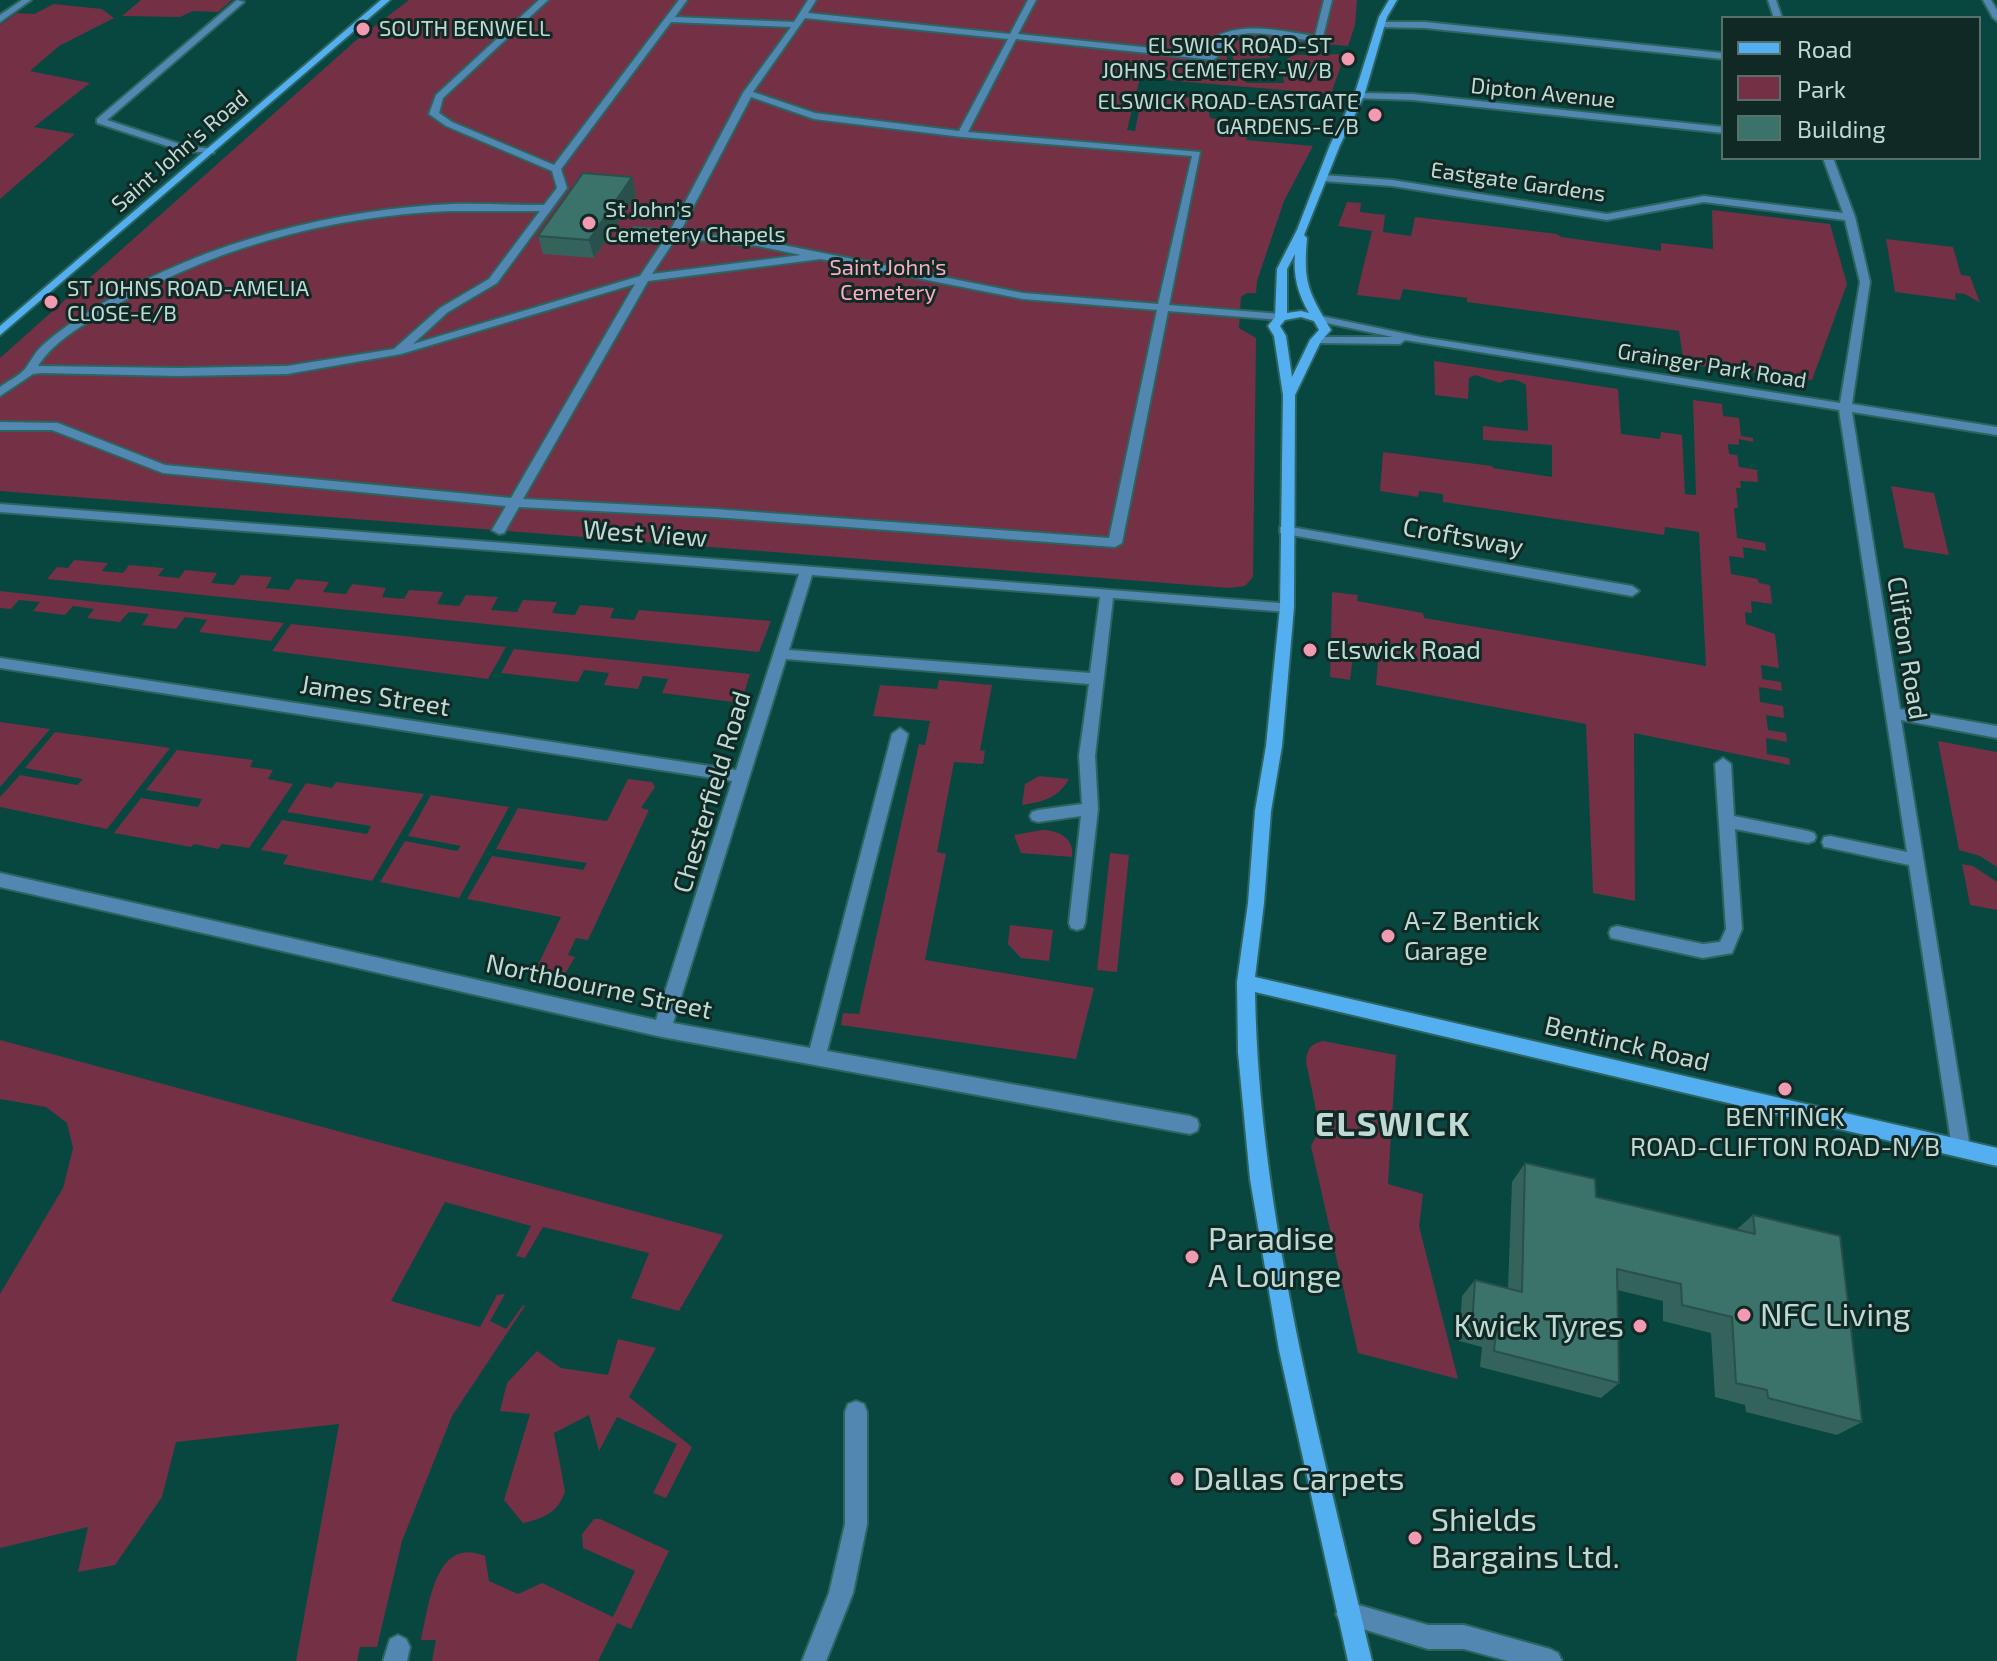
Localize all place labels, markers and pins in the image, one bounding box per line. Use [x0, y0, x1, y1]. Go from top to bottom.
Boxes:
place label: SOUTH BENWELL [379, 16, 550, 42]
marker: SOUTH BENWELL [354, 20, 372, 38]
place label: ELSWICK ROAD-ST JOHNS CEMETERY-W/B [1102, 33, 1332, 84]
marker: ELSWICK ROAD-ST JOHNS CEMETERY-W/B [1339, 50, 1357, 68]
place label: ELSWICK ROAD-EASTGATE GARDENS-E/B [1097, 89, 1359, 140]
marker: ELSWICK ROAD-EASTGATE GARDENS-E/B [1366, 106, 1384, 124]
place label: St John's Cemetery Chapels [605, 197, 786, 248]
marker: St John's Cemetery Chapels [580, 214, 598, 232]
place label: ST JOHNS ROAD-AMELIA CLOSE-E/B [67, 276, 309, 328]
marker: ST JOHNS ROAD-AMELIA CLOSE-E/B [42, 293, 60, 311]
place label: Elswick Road [1326, 634, 1481, 666]
marker: Elswick Road [1301, 641, 1319, 659]
place label: A-Z Bentick Garage [1404, 905, 1540, 966]
marker: A-Z Bentick Garage [1379, 927, 1397, 945]
marker: BENTINCK ROAD-CLIFTON ROAD-N/B [1776, 1080, 1794, 1098]
place label: BENTINCK ROAD-CLIFTON ROAD-N/B [1630, 1101, 1940, 1162]
place label: Paradise A Lounge [1208, 1220, 1341, 1295]
marker: Paradise A Lounge [1183, 1248, 1201, 1266]
place label: NFC Living [1760, 1296, 1911, 1334]
marker: NFC Living [1735, 1306, 1753, 1324]
place label: Kwick Tyres [1453, 1307, 1624, 1345]
marker: Kwick Tyres [1631, 1317, 1649, 1335]
place label: Dallas Carpets [1193, 1460, 1405, 1498]
marker: Dallas Carpets [1168, 1470, 1186, 1488]
place label: Shields Bargains Ltd. [1431, 1501, 1620, 1576]
marker: Shields Bargains Ltd. [1406, 1529, 1424, 1547]

